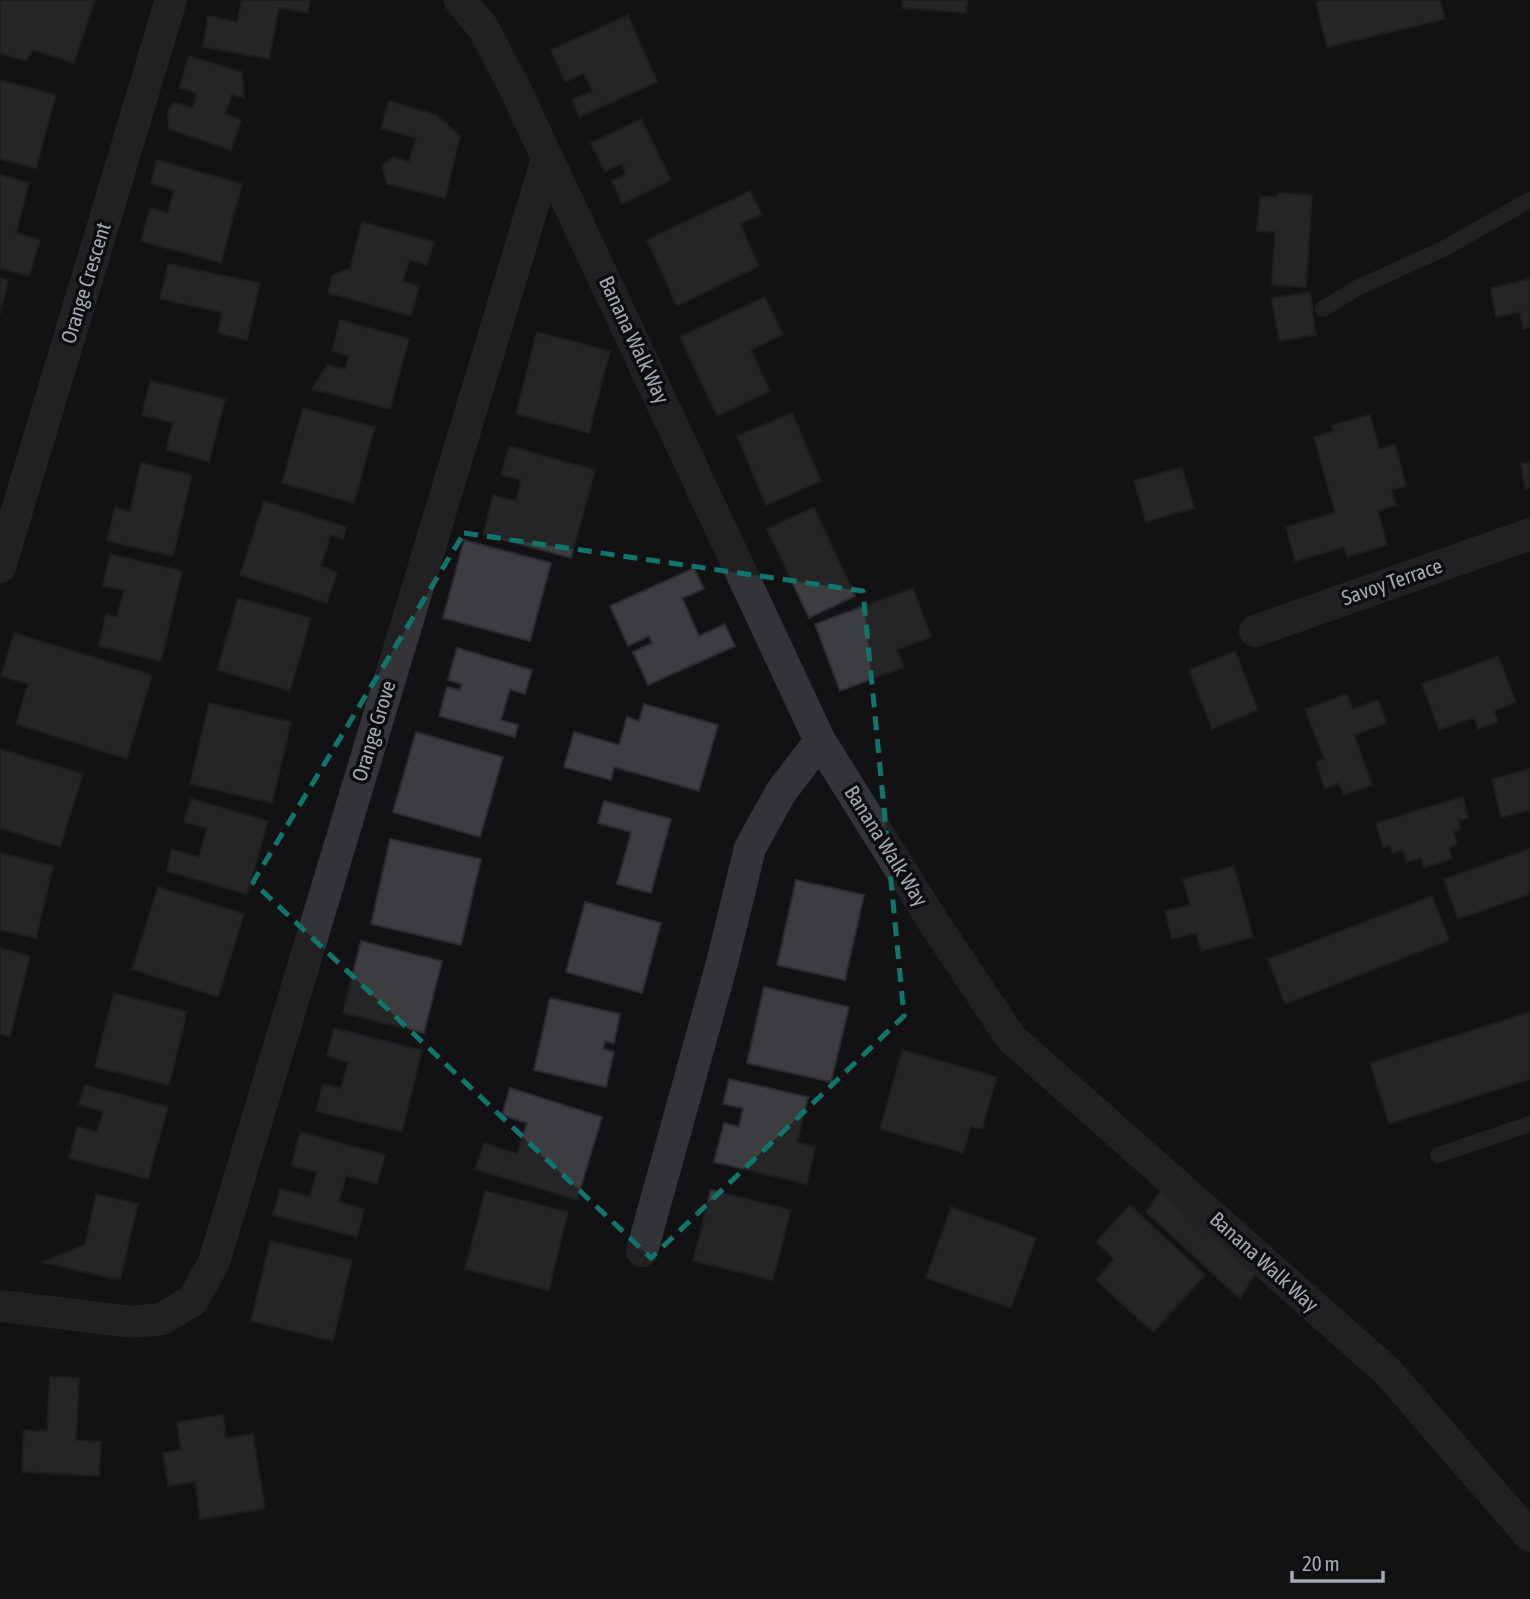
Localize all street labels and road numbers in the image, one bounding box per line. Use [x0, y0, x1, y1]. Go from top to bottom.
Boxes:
street label: Orange Crescent [55, 219, 115, 346]
street label: Banana Walk Way [595, 272, 675, 407]
street label: Savoy Terrace [1338, 553, 1445, 609]
street label: Orange Grove [346, 677, 400, 784]
street label: Banana Walk Way [840, 781, 934, 910]
street label: Banana Walk Way [1206, 1206, 1324, 1316]

